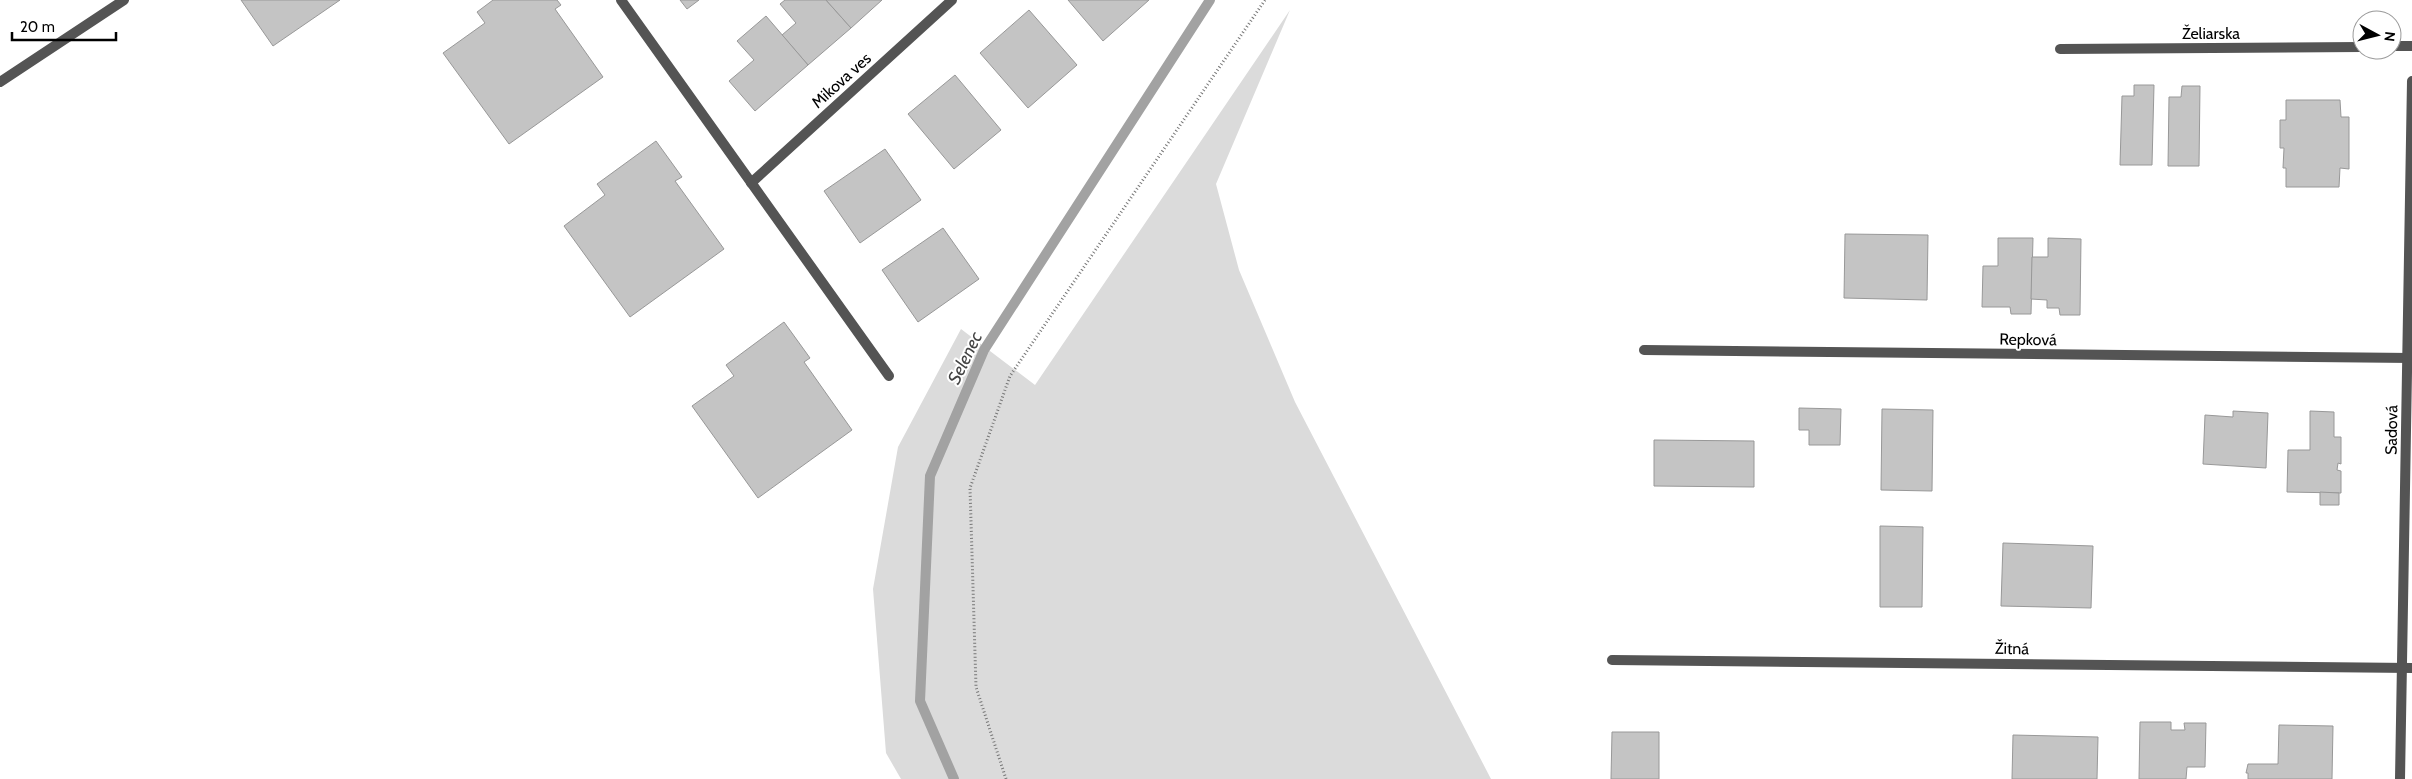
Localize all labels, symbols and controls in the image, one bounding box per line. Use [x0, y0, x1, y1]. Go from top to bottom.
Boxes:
scale bar [12, 10, 116, 42]
north arrow [2352, 10, 2402, 60]
text: 20 m [20, 18, 55, 36]
street label: Želiarska [2182, 24, 2240, 43]
text: N [2380, 31, 2399, 43]
street label: Mikova ves [808, 49, 875, 112]
water label: Selenec [943, 328, 987, 388]
street label: Repková [1999, 330, 2057, 350]
street label: Sadová [2382, 405, 2401, 455]
street label: Žitná [1995, 639, 2030, 658]

